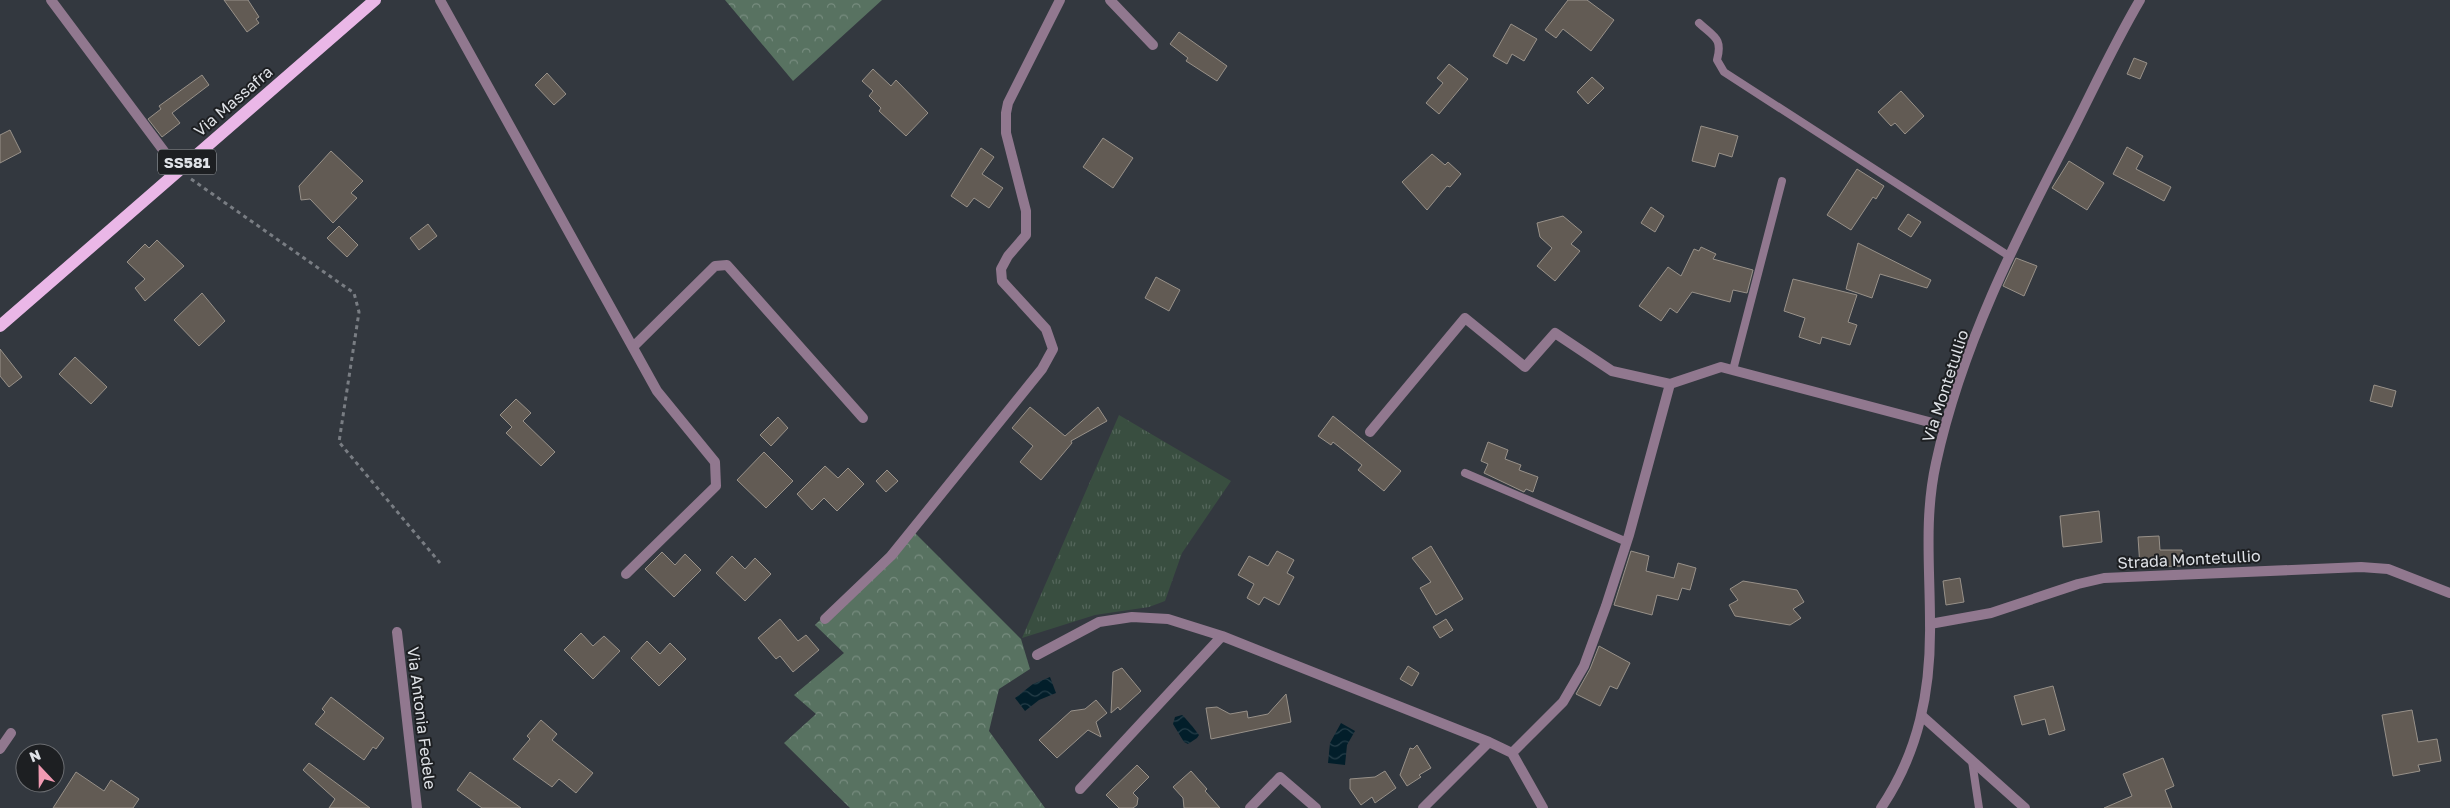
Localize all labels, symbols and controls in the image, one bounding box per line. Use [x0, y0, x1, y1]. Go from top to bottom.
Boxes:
street label: Via Massafra [190, 61, 276, 141]
road number: SS581 [158, 150, 216, 174]
street label: Via Montetullio [1917, 327, 1973, 445]
street label: Strada Montetullio [2117, 545, 2261, 573]
street label: Via Antonia Fedele [403, 646, 441, 790]
north arrow [15, 743, 65, 793]
text: N [27, 746, 43, 765]

